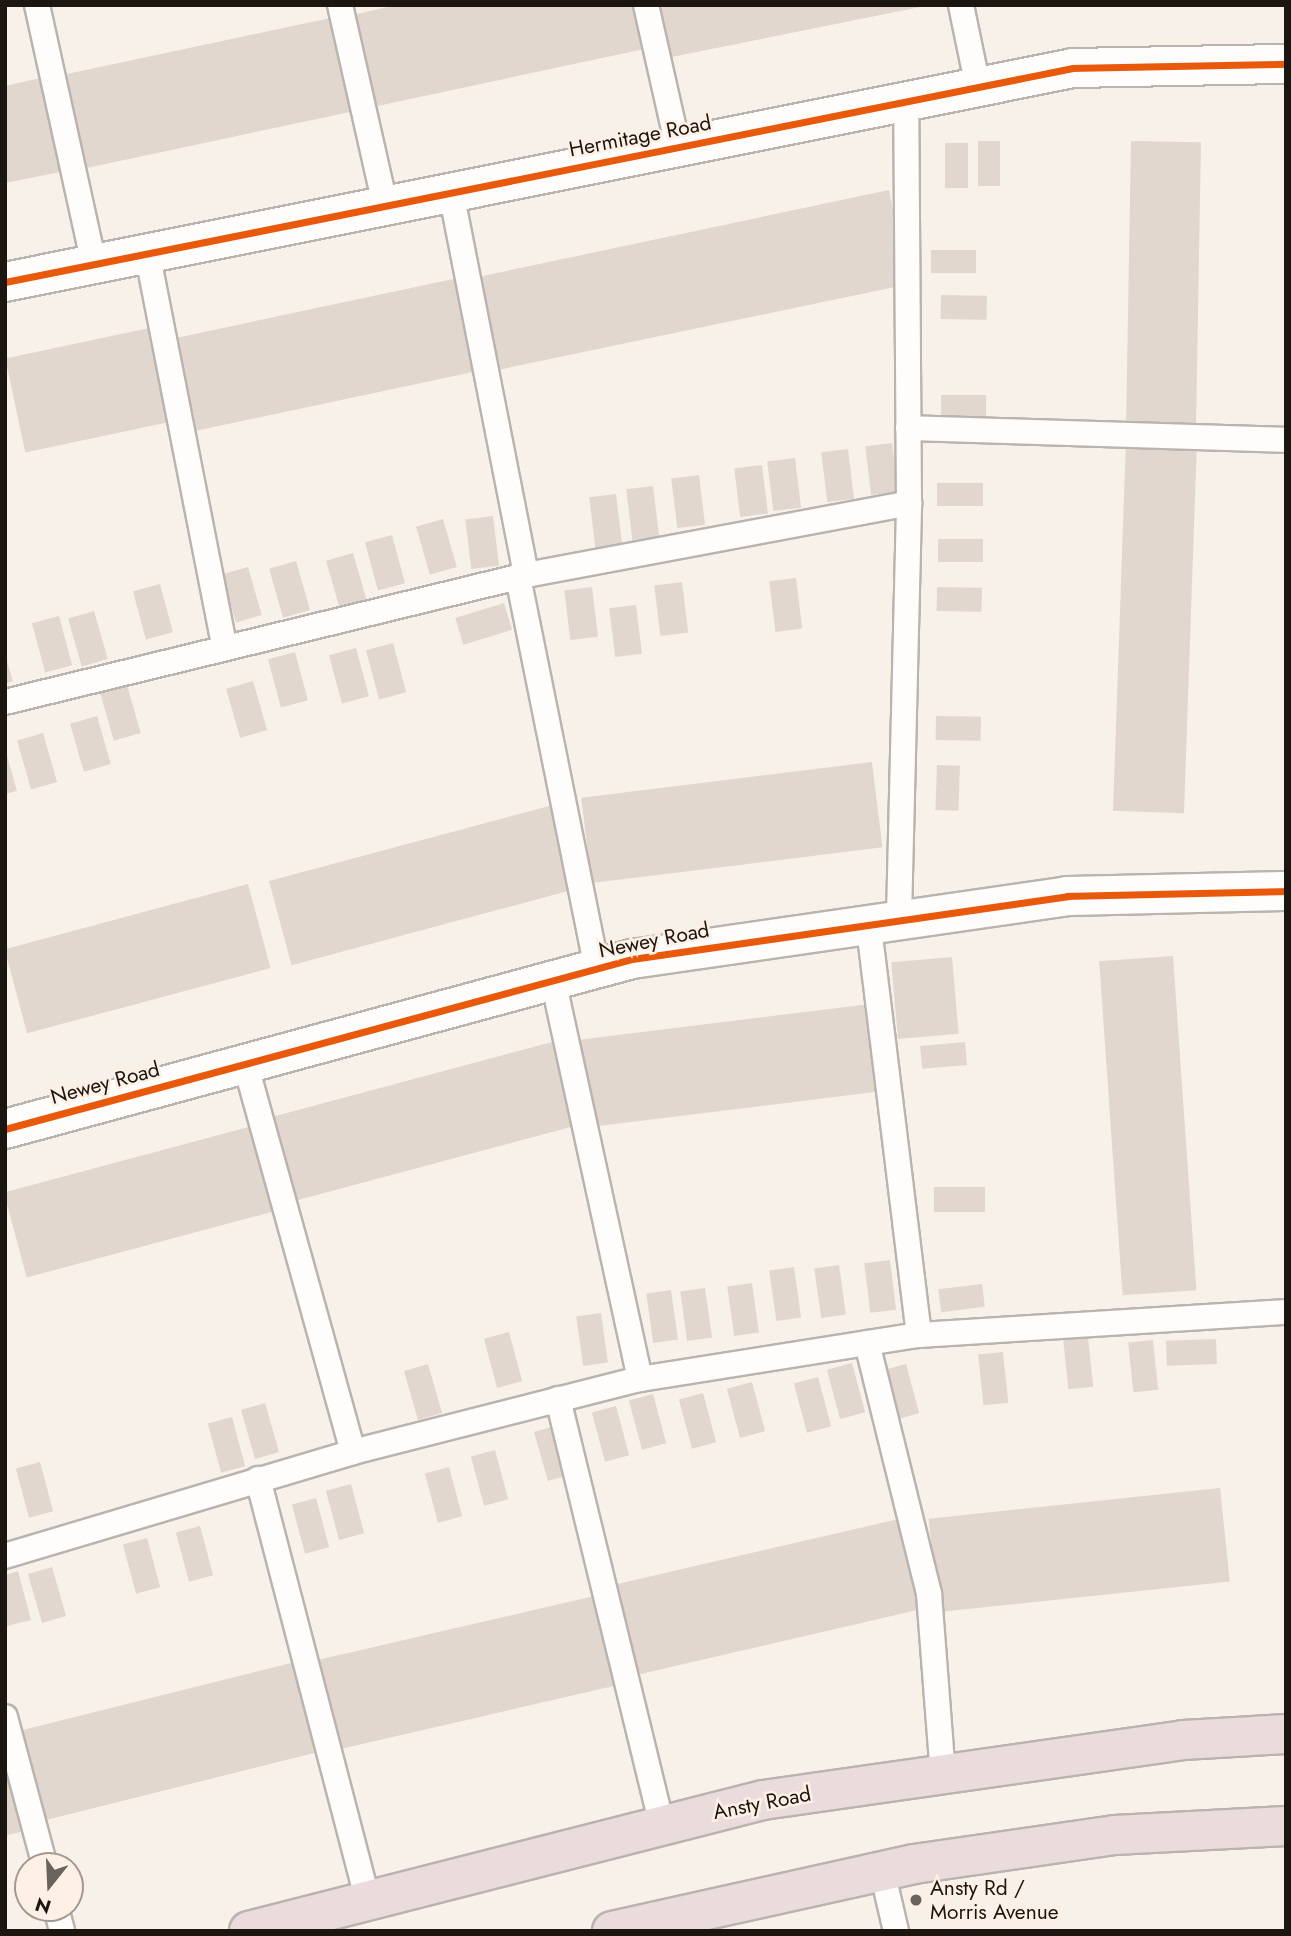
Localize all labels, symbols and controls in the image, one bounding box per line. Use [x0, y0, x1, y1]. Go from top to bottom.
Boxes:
street label: Hermitage Road [567, 110, 713, 162]
street label: Newey Road [597, 917, 711, 963]
street label: Newey Road [48, 1056, 162, 1110]
street label: Ansty Road [711, 1781, 813, 1825]
north arrow [14, 1852, 84, 1922]
place label: Ansty Rd / Morris Avenue [930, 1875, 1059, 1925]
text: N [32, 1890, 54, 1921]
marker: Ansty Rd / Morris Avenue [908, 1892, 924, 1908]

